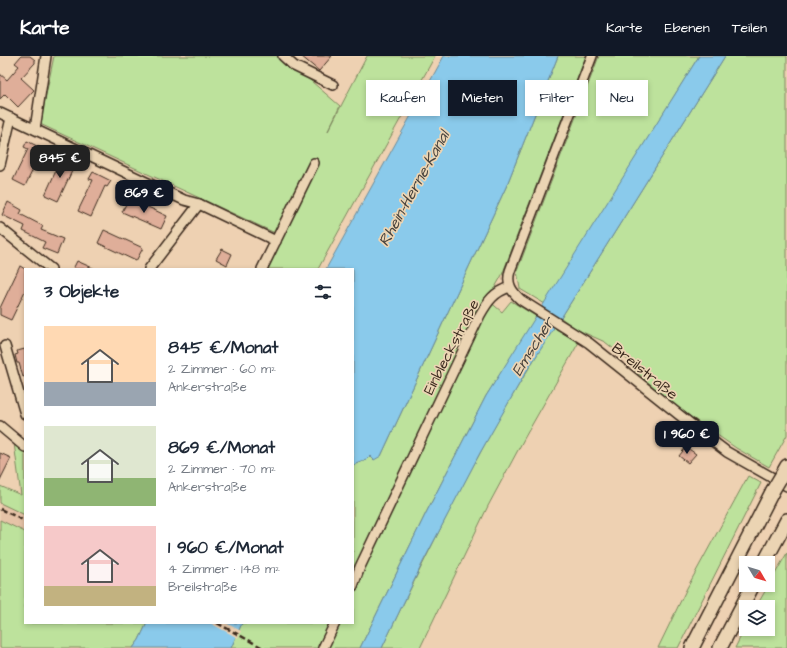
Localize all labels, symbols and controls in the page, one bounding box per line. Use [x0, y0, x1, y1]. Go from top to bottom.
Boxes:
text: Karte [20, 15, 70, 42]
text: Karte [606, 18, 643, 38]
text: Ebenen [665, 18, 710, 38]
text: Teilen [732, 18, 767, 38]
chip: Kaufen [366, 80, 440, 116]
chip: Mieten [448, 80, 517, 116]
chip: Filter [525, 80, 588, 116]
chip: Neu [596, 80, 648, 116]
water label: Rhein-Herne-Kanal [373, 125, 456, 250]
pin: 845 € [32, 145, 88, 179]
text: 845 € [39, 149, 81, 167]
pin: 869 € [116, 180, 172, 214]
text: 869 € [124, 184, 164, 202]
text: 3 Objekte [44, 280, 119, 304]
icon: filters [312, 281, 334, 303]
street label: Einbleckstraße [418, 296, 485, 399]
water label: Emscher [506, 311, 561, 380]
text: 845 €/Monat [168, 336, 278, 360]
street label: Breilstraße [607, 338, 682, 405]
icon: home [76, 342, 124, 390]
text: 2 Zimmer · 60 m² [168, 360, 276, 378]
text: Ankerstraße [168, 378, 247, 396]
pin: 1 960 € [650, 421, 724, 455]
text: 1 960 € [664, 425, 710, 443]
text: 869 €/Monat [168, 436, 275, 460]
icon: home [76, 442, 124, 490]
text: 2 Zimmer · 70 m² [168, 460, 276, 478]
text: Ankerstraße [168, 478, 247, 496]
text: 1 960 €/Monat [168, 536, 284, 560]
icon: home [76, 542, 124, 590]
north arrow [739, 556, 775, 592]
map controls [739, 556, 775, 636]
text: 4 Zimmer · 148 m² [168, 560, 280, 578]
text: Breilstraße [168, 578, 237, 596]
button: layers [739, 600, 775, 636]

